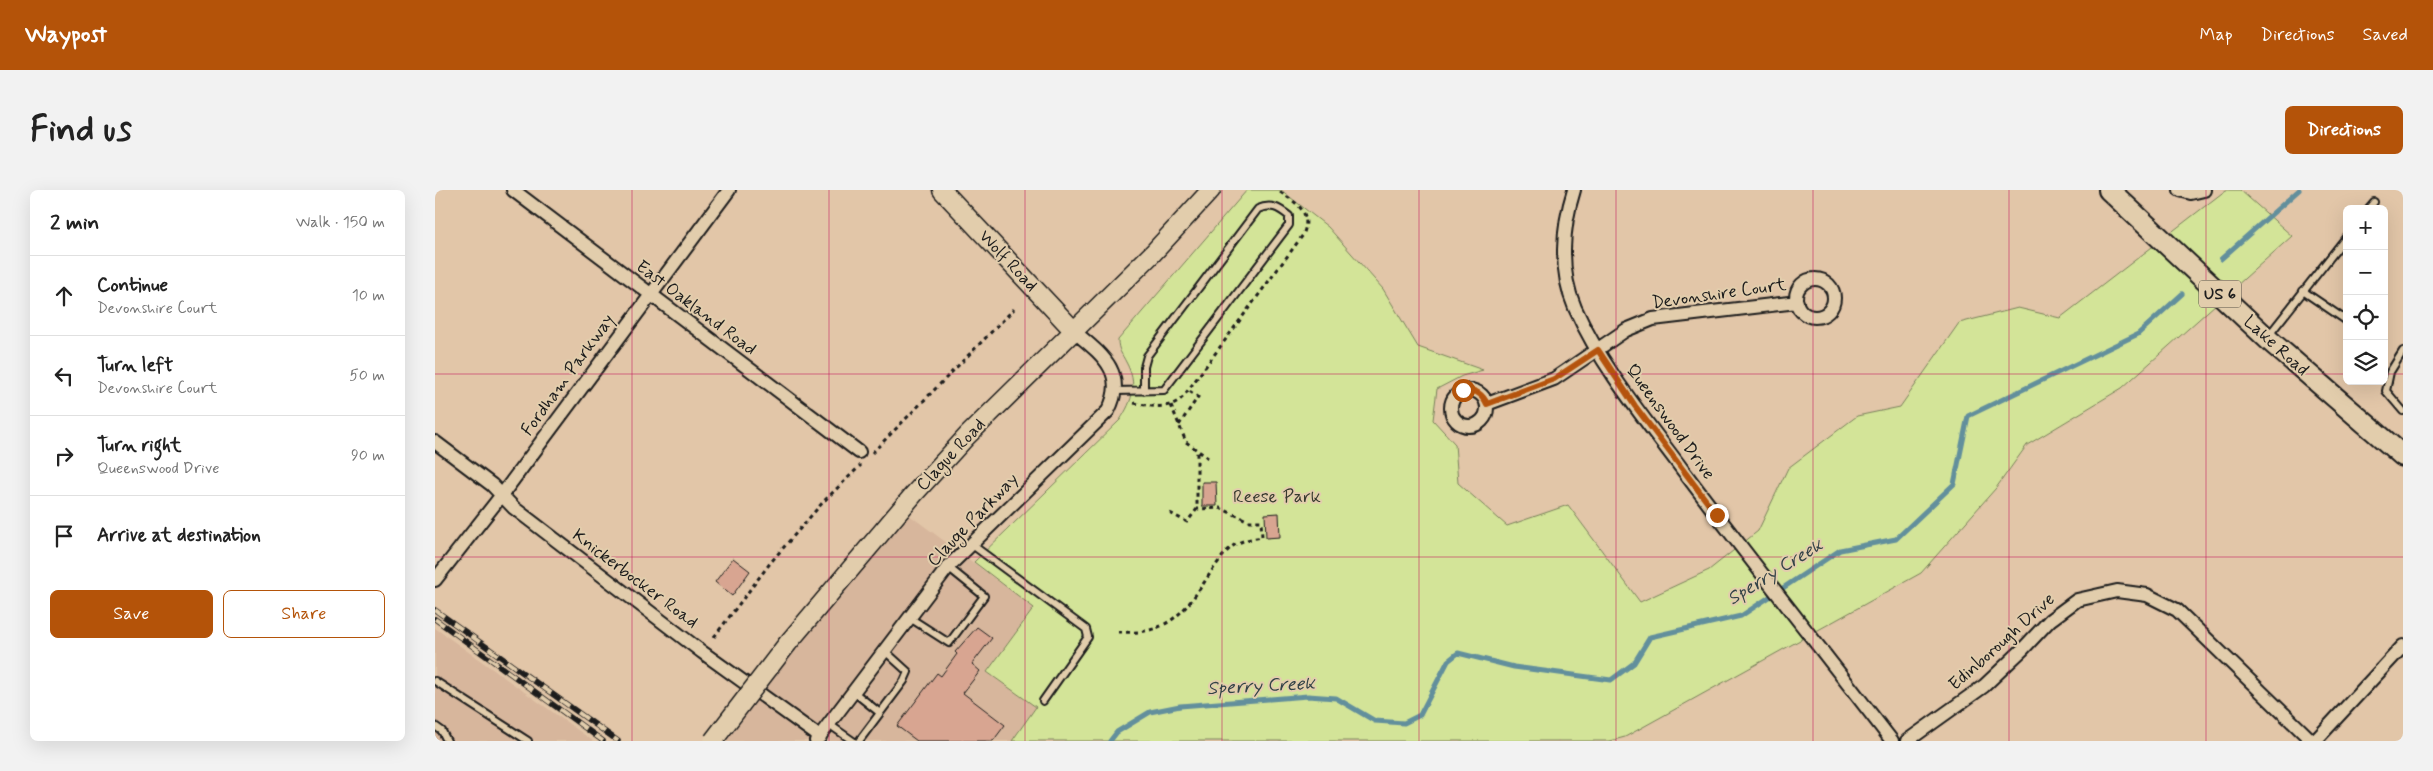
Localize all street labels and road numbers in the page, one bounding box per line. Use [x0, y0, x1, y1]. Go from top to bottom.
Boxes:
street label: Wolf Road [973, 225, 1043, 297]
street label: East Oakland Road [631, 255, 761, 361]
street label: Devonshire Court [1650, 273, 1788, 315]
road number: US 6 [2199, 280, 2241, 308]
street label: Fordham Parkway [516, 309, 620, 441]
street label: Lake Road [2238, 310, 2314, 382]
street label: Queenswood Drive [1620, 359, 1720, 485]
street label: Clague Road [911, 413, 992, 497]
street label: Clauge Parkway [922, 468, 1025, 573]
street label: Knickerbocker Road [567, 524, 703, 634]
street label: Edinborough Drive [1944, 588, 2060, 696]

